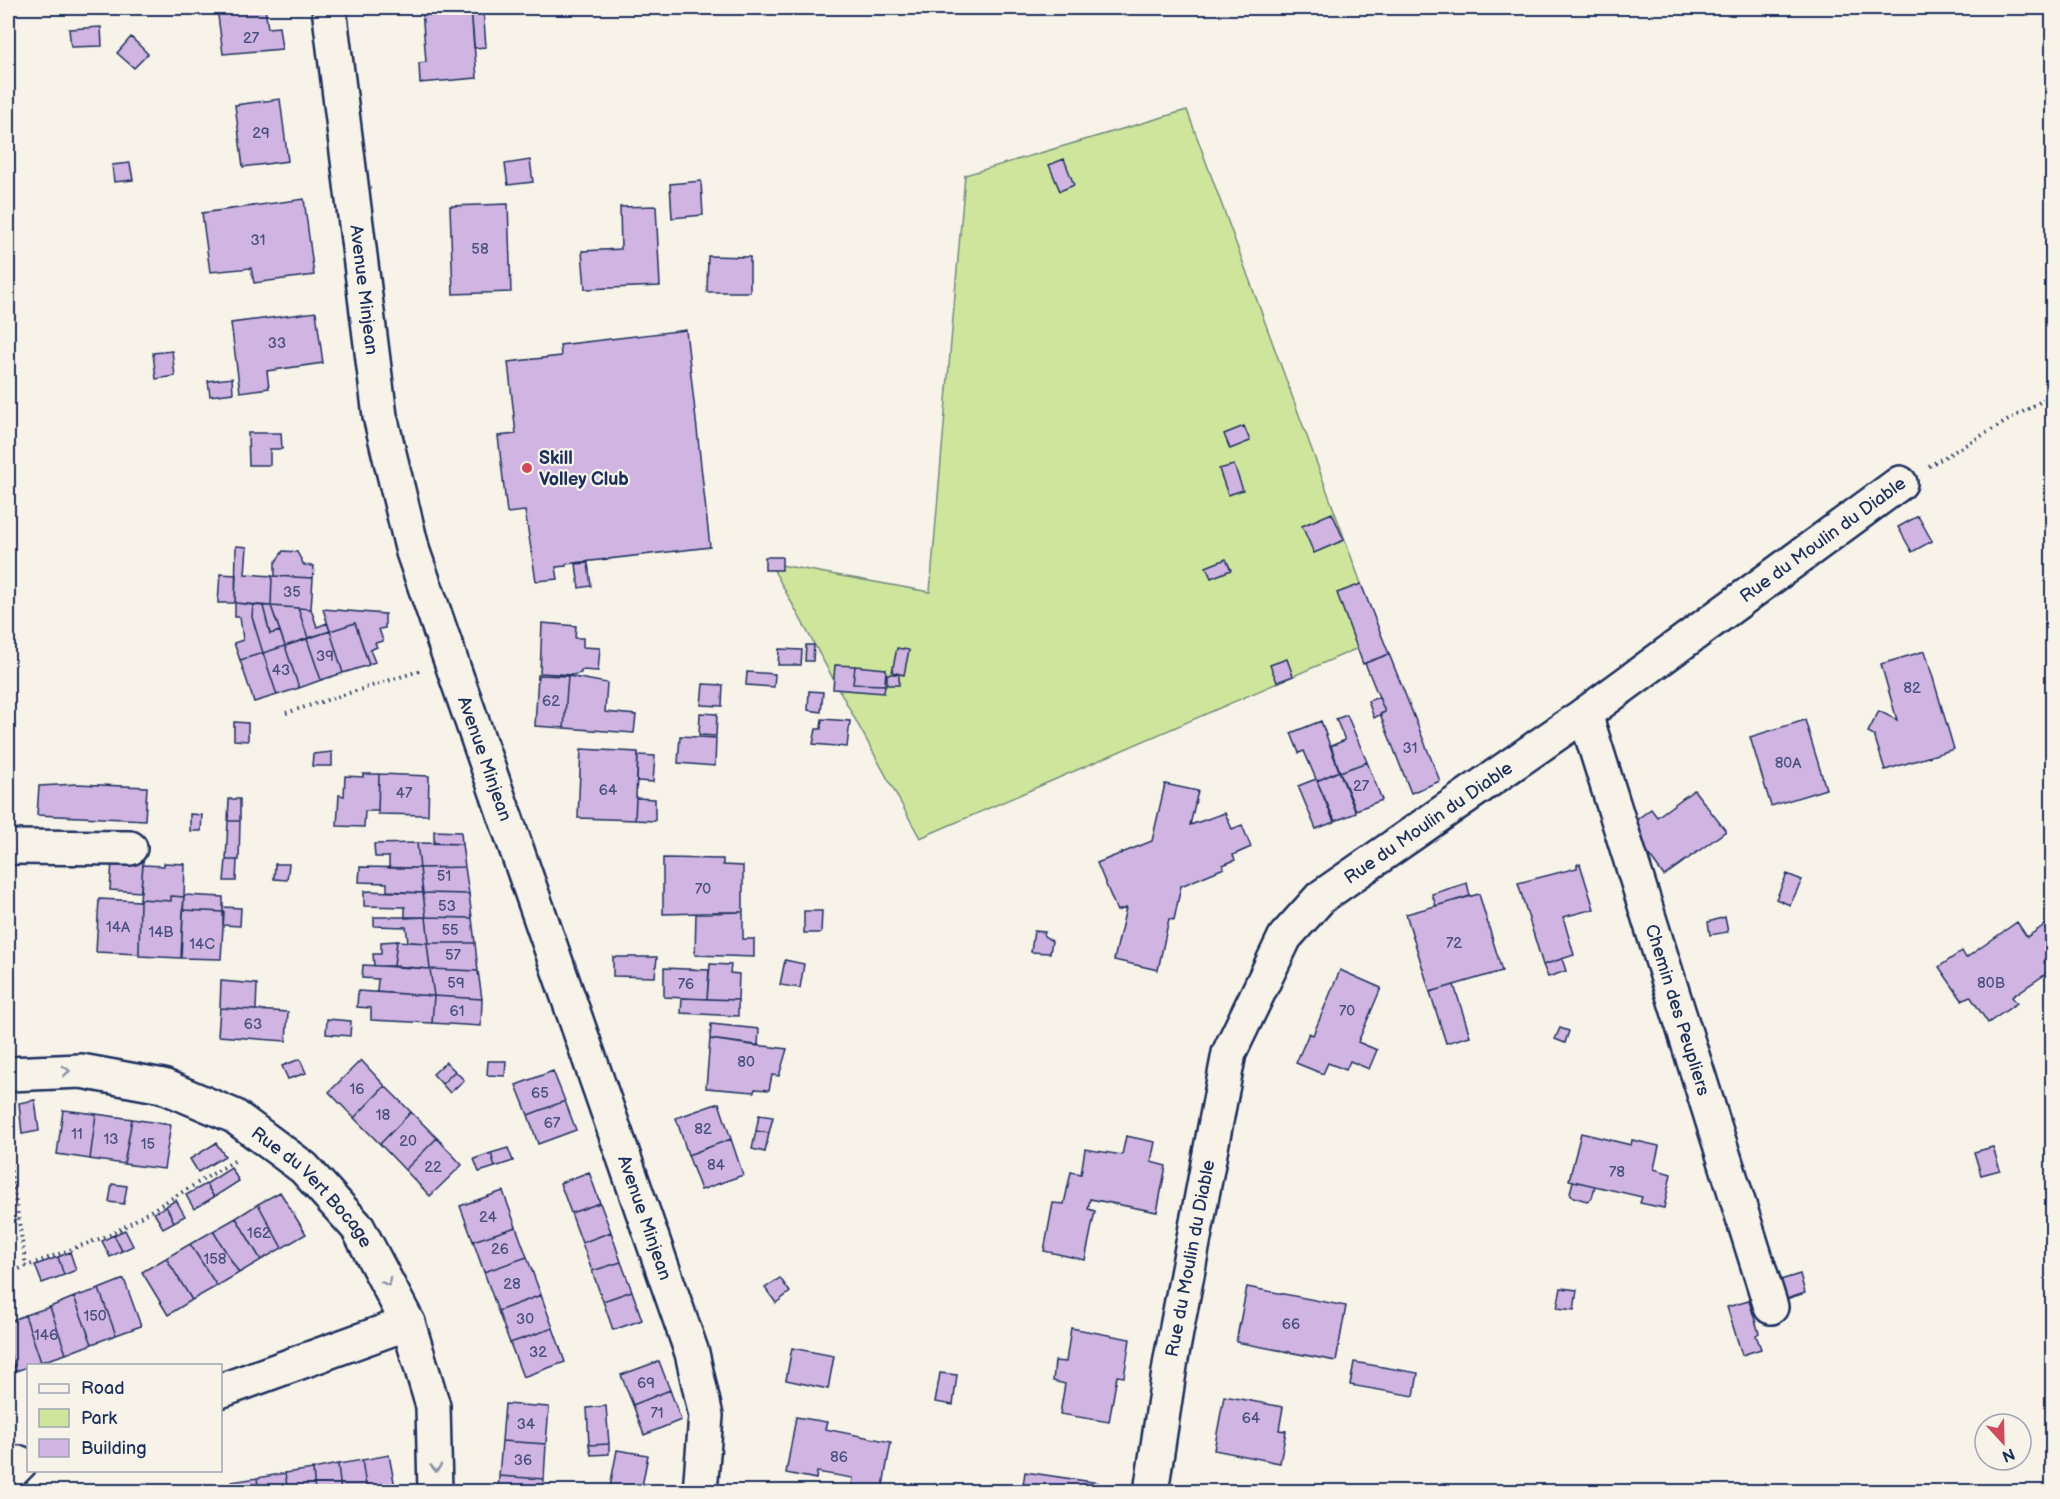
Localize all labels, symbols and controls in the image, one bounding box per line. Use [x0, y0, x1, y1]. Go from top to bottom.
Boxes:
house number: 27 [243, 29, 260, 48]
house number: 29 [252, 124, 270, 143]
street label: Avenue Minjean [346, 224, 383, 356]
house number: 31 [250, 231, 266, 250]
house number: 58 [471, 240, 489, 259]
house number: 33 [268, 334, 286, 353]
place label: Skill Volley Club [539, 448, 629, 490]
marker: Skill Volley Club [520, 461, 534, 475]
street label: Rue du Moulin du Diable [1736, 473, 1910, 607]
house number: 35 [283, 583, 301, 602]
house number: 39 [316, 647, 334, 666]
house number: 43 [272, 661, 290, 680]
house number: 82 [1903, 679, 1921, 698]
house number: 62 [542, 692, 560, 711]
street label: Avenue Minjean [454, 694, 516, 824]
house number: 31 [1402, 739, 1418, 758]
house number: 80A [1775, 754, 1802, 773]
street label: Rue du Moulin du Diable [1340, 757, 1517, 888]
house number: 27 [1353, 777, 1370, 796]
house number: 64 [599, 781, 617, 800]
house number: 47 [396, 784, 413, 803]
house number: 51 [437, 867, 451, 886]
house number: 70 [695, 880, 711, 899]
house number: 53 [438, 897, 456, 916]
house number: 14A [106, 918, 131, 937]
house number: 55 [441, 921, 459, 940]
street label: Chemin des Peupliers [1641, 921, 1715, 1098]
house number: 14B [148, 923, 174, 942]
house number: 72 [1446, 934, 1462, 953]
house number: 14C [189, 935, 215, 954]
house number: 57 [445, 946, 462, 965]
house number: 59 [447, 974, 465, 993]
house number: 80B [1977, 974, 2005, 993]
house number: 76 [678, 975, 694, 994]
house number: 61 [450, 1002, 464, 1021]
house number: 70 [1339, 1002, 1355, 1021]
house number: 63 [244, 1015, 262, 1034]
house number: 80 [737, 1053, 755, 1072]
one-way arrow [61, 1065, 70, 1078]
house number: 16 [350, 1080, 364, 1099]
house number: 65 [531, 1084, 549, 1103]
house number: 18 [376, 1106, 391, 1125]
house number: 67 [544, 1114, 561, 1133]
house number: 82 [694, 1120, 712, 1139]
street label: Rue du Vert Bocage [247, 1122, 377, 1251]
house number: 11 [71, 1125, 83, 1144]
house number: 13 [103, 1130, 119, 1149]
house number: 20 [399, 1132, 417, 1151]
house number: 15 [141, 1135, 155, 1154]
street label: Avenue Minjean [613, 1153, 676, 1283]
house number: 84 [707, 1156, 725, 1175]
house number: 22 [424, 1158, 442, 1177]
street label: Rue du Moulin du Diable [1161, 1158, 1219, 1359]
house number: 78 [1609, 1163, 1625, 1182]
house number: 24 [479, 1208, 497, 1227]
house number: 162 [247, 1224, 271, 1243]
house number: 26 [491, 1240, 509, 1259]
house number: 158 [203, 1250, 227, 1269]
house number: 28 [503, 1275, 521, 1294]
one-way arrow [379, 1276, 391, 1287]
house number: 150 [83, 1307, 107, 1326]
house number: 30 [516, 1310, 534, 1329]
house number: 66 [1282, 1315, 1300, 1334]
house number: 146 [34, 1326, 58, 1345]
house number: 32 [529, 1343, 547, 1362]
legend [27, 1364, 222, 1472]
house number: 69 [637, 1374, 655, 1393]
text: Road [81, 1378, 125, 1399]
house number: 71 [650, 1404, 664, 1423]
text: Park [81, 1408, 117, 1429]
house number: 64 [1242, 1409, 1260, 1428]
north arrow [1973, 1412, 2033, 1472]
house number: 34 [517, 1415, 535, 1434]
text: Building [81, 1438, 147, 1459]
text: N [1999, 1443, 2017, 1466]
house number: 86 [830, 1448, 848, 1467]
house number: 36 [514, 1451, 532, 1470]
one-way arrow [429, 1464, 442, 1473]

